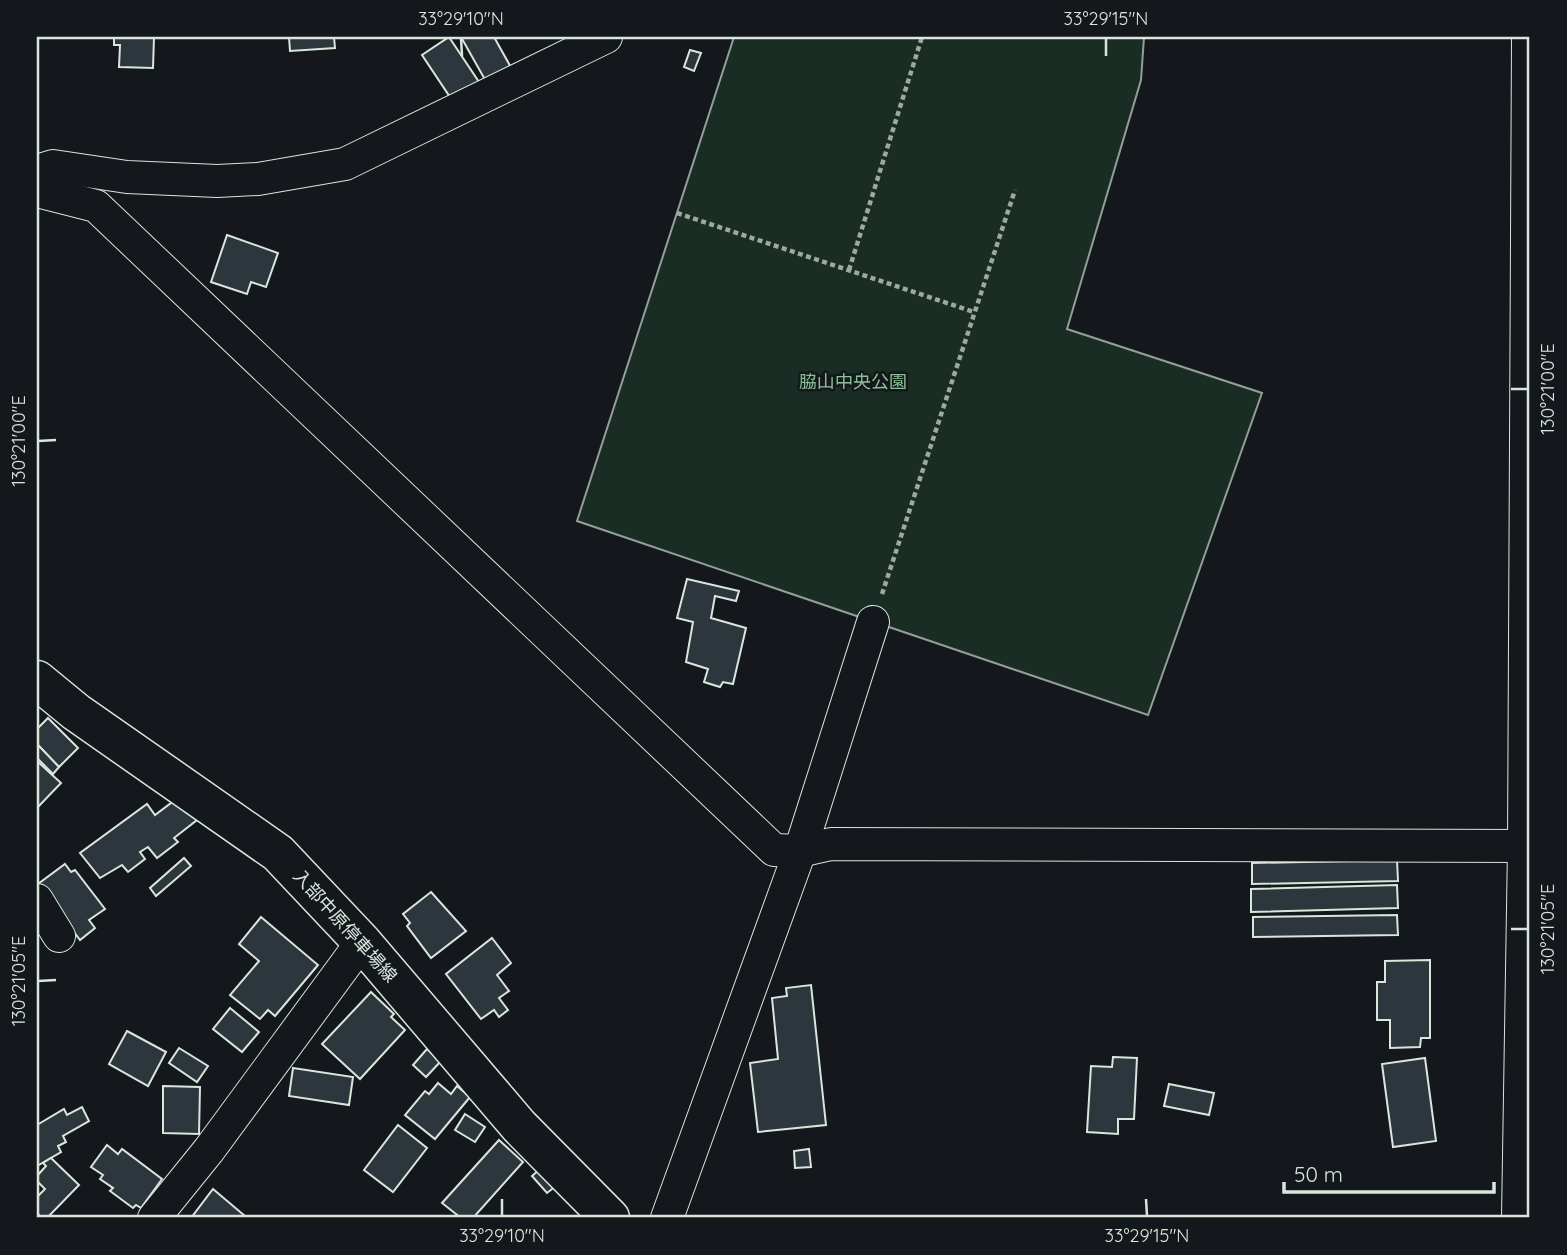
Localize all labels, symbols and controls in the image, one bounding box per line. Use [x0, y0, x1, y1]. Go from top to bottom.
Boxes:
text: 33°29'10"N [418, 7, 504, 30]
text: 33°29'15"N [1064, 7, 1148, 30]
text: 130°21'00"E [1536, 343, 1559, 435]
park label: 脇山中央公園 [799, 370, 907, 393]
text: 130°21'00"E [7, 395, 30, 487]
street label: 入部中原停車場線 [289, 864, 402, 987]
text: 130°21'05"E [1536, 884, 1559, 974]
text: 130°21'05"E [7, 936, 30, 1026]
scale bar [1284, 1150, 1494, 1194]
text: 50 m [1294, 1161, 1343, 1187]
text: 33°29'10"N [459, 1224, 545, 1247]
text: 33°29'15"N [1105, 1224, 1189, 1247]

